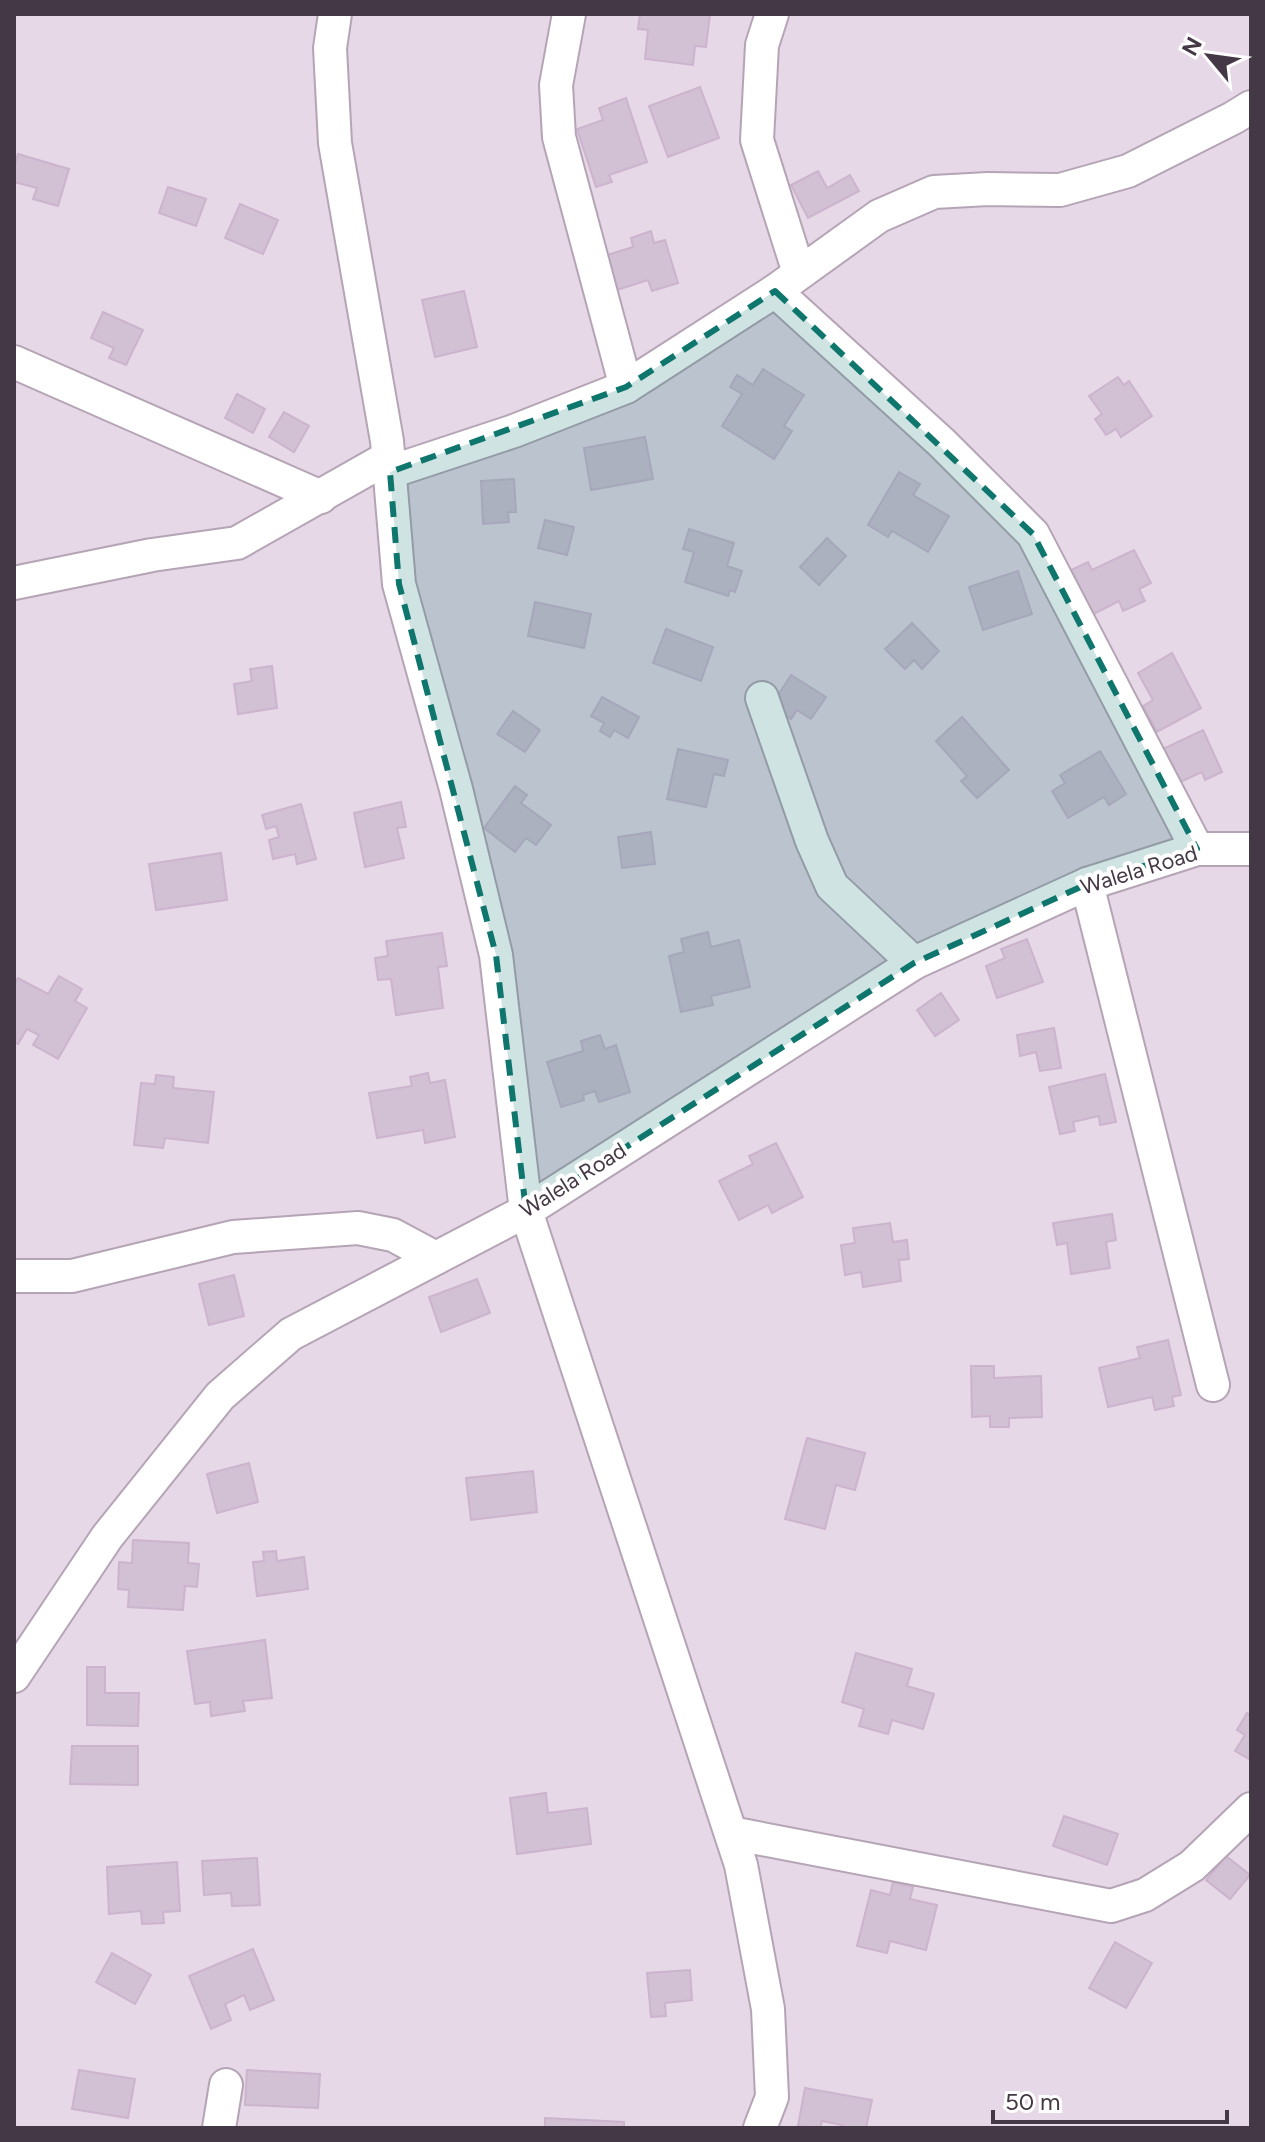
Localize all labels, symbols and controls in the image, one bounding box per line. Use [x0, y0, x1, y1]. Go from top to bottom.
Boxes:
north arrow [1169, 16, 1249, 96]
text: N [1176, 33, 1208, 61]
street label: Walela Road [1077, 839, 1201, 901]
street label: Walela Road [515, 1137, 631, 1223]
scale bar [993, 2074, 1227, 2124]
text: 50 m [1005, 2087, 1061, 2116]

